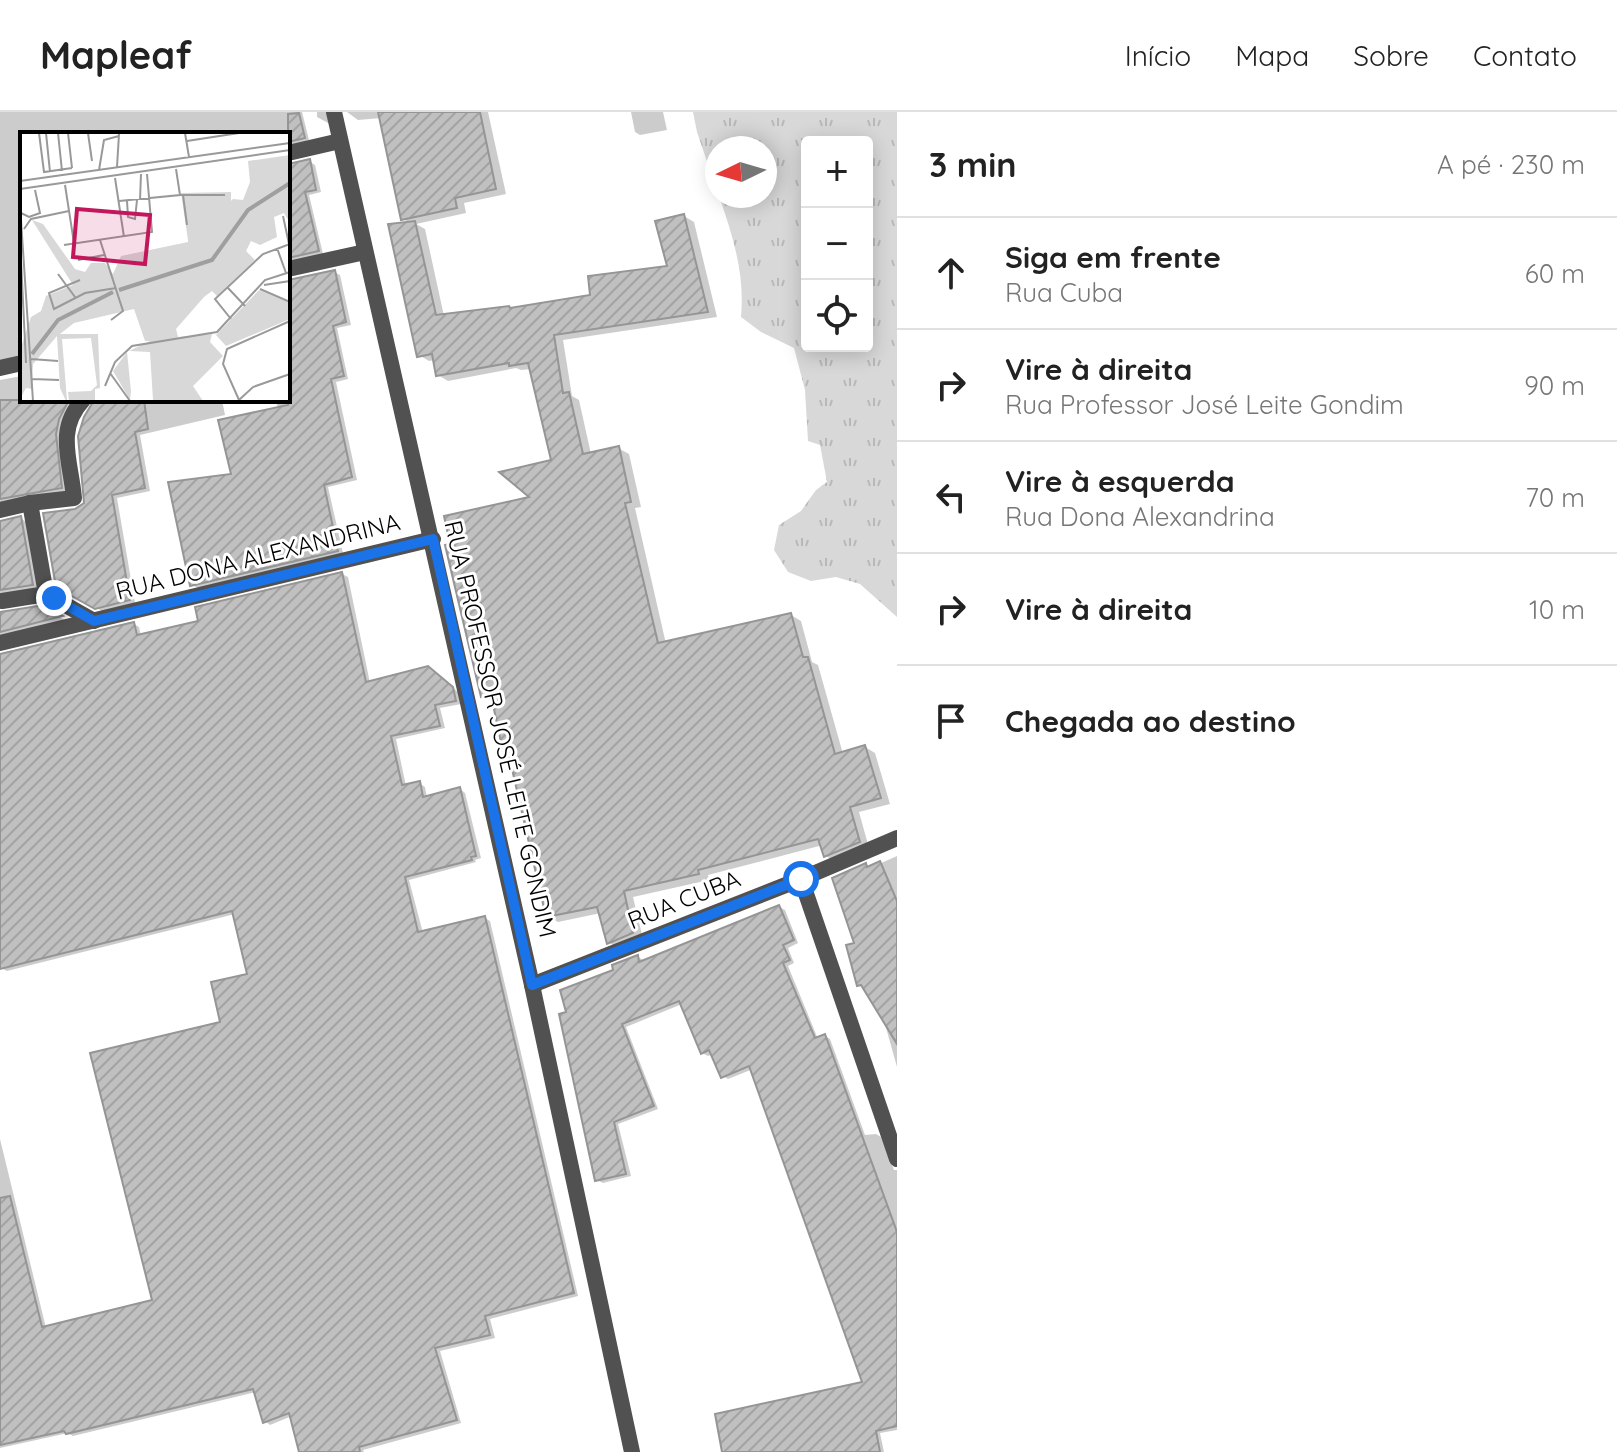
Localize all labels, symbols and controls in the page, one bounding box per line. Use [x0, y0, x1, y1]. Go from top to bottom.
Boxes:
text: Mapleaf [40, 31, 192, 79]
text: Início [1125, 38, 1191, 73]
text: Mapa [1235, 38, 1309, 73]
text: Sobre [1353, 38, 1429, 73]
text: Contato [1473, 38, 1577, 73]
inset map [20, 132, 290, 402]
north arrow [705, 136, 777, 208]
map controls [801, 136, 873, 352]
button: + [801, 136, 873, 208]
text: 3 min [929, 143, 1016, 186]
text: A pé · 230 m [1437, 148, 1585, 181]
button: − [801, 208, 873, 280]
text: Siga em frente [1005, 238, 1221, 276]
icon: ahead [929, 251, 973, 295]
text: 60 m [1525, 257, 1585, 290]
text: Rua Cuba [1005, 276, 1123, 309]
button: locate [801, 280, 873, 352]
text: Vire à direita [1005, 350, 1192, 388]
icon: right [929, 363, 973, 407]
text: 90 m [1524, 369, 1585, 402]
text: Rua Professor José Leite Gondim [1005, 388, 1404, 421]
text: Vire à esquerda [1005, 462, 1234, 500]
icon: left [929, 475, 973, 519]
text: 70 m [1525, 481, 1585, 514]
text: Rua Dona Alexandrina [1005, 500, 1275, 533]
street label: RUA DONA ALEXANDRINA [113, 506, 403, 606]
street label: RUA PROFESSOR JOSÉ LEITE GONDIM [438, 517, 564, 940]
route end [36, 580, 72, 616]
icon: right [929, 587, 973, 631]
text: Vire à direita [1005, 590, 1192, 628]
text: 10 m [1529, 593, 1585, 626]
icon: arrive [929, 699, 973, 743]
text: Chegada ao destino [1005, 702, 1296, 740]
route start [783, 861, 819, 897]
street label: RUA CUBA [623, 863, 744, 935]

